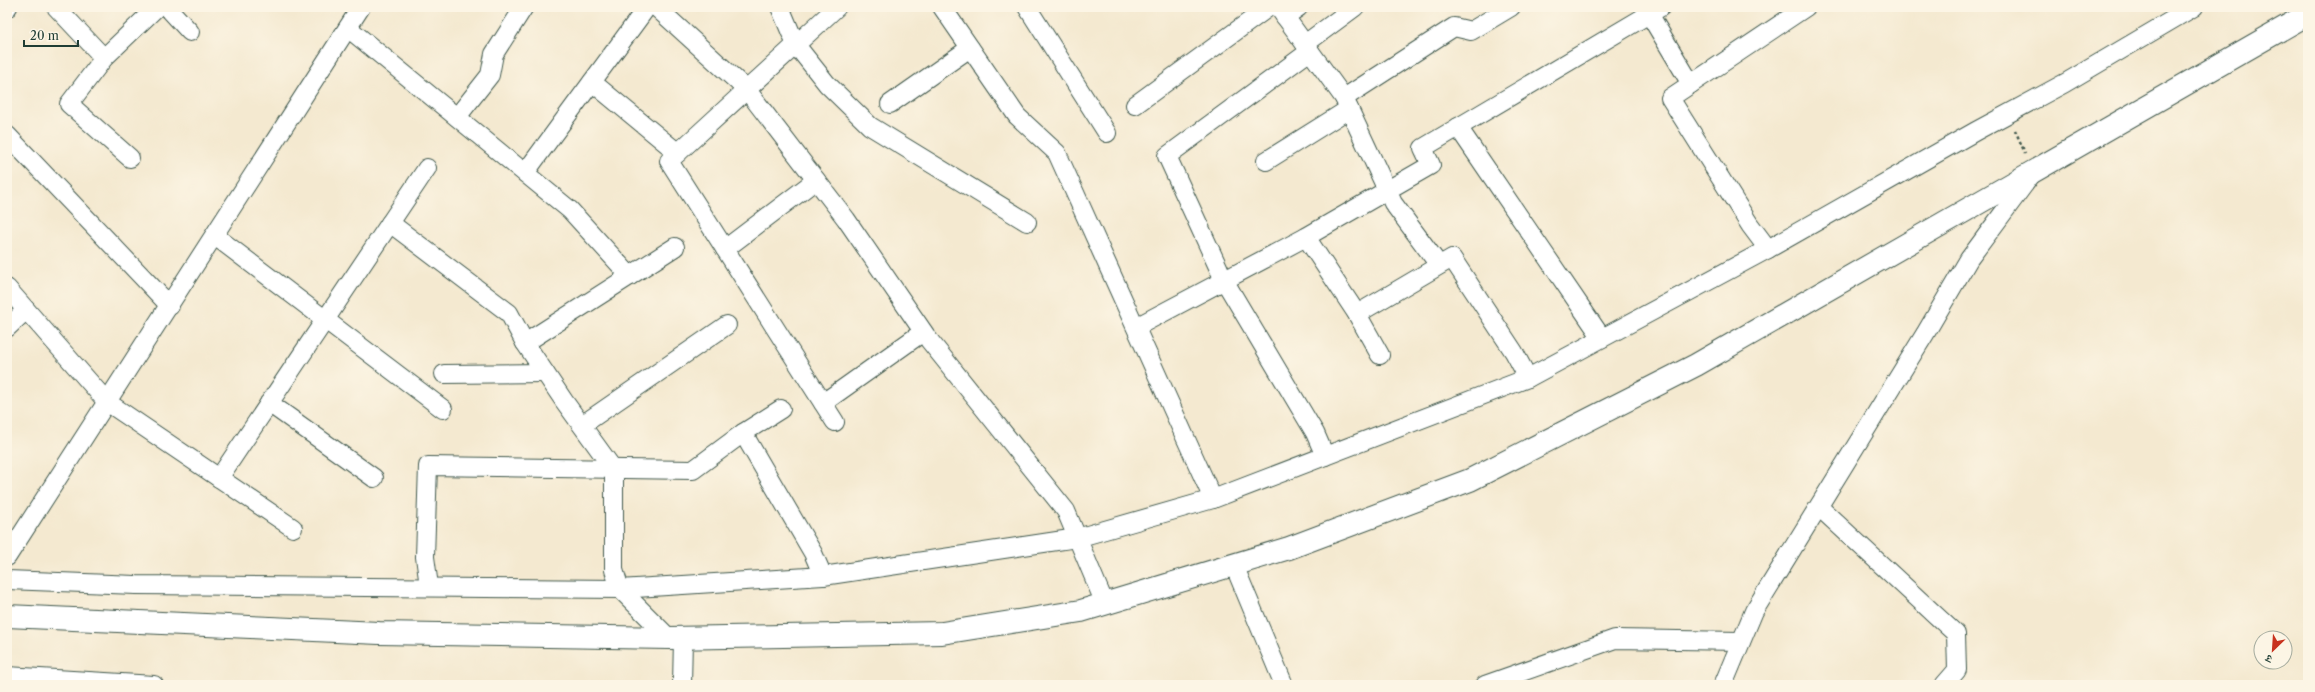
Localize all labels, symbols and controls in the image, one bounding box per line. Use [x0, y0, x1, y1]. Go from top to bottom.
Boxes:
scale bar [24, 22, 78, 48]
text: 20 m [30, 28, 59, 43]
north arrow [2253, 630, 2293, 670]
text: उ [2262, 651, 2275, 667]

